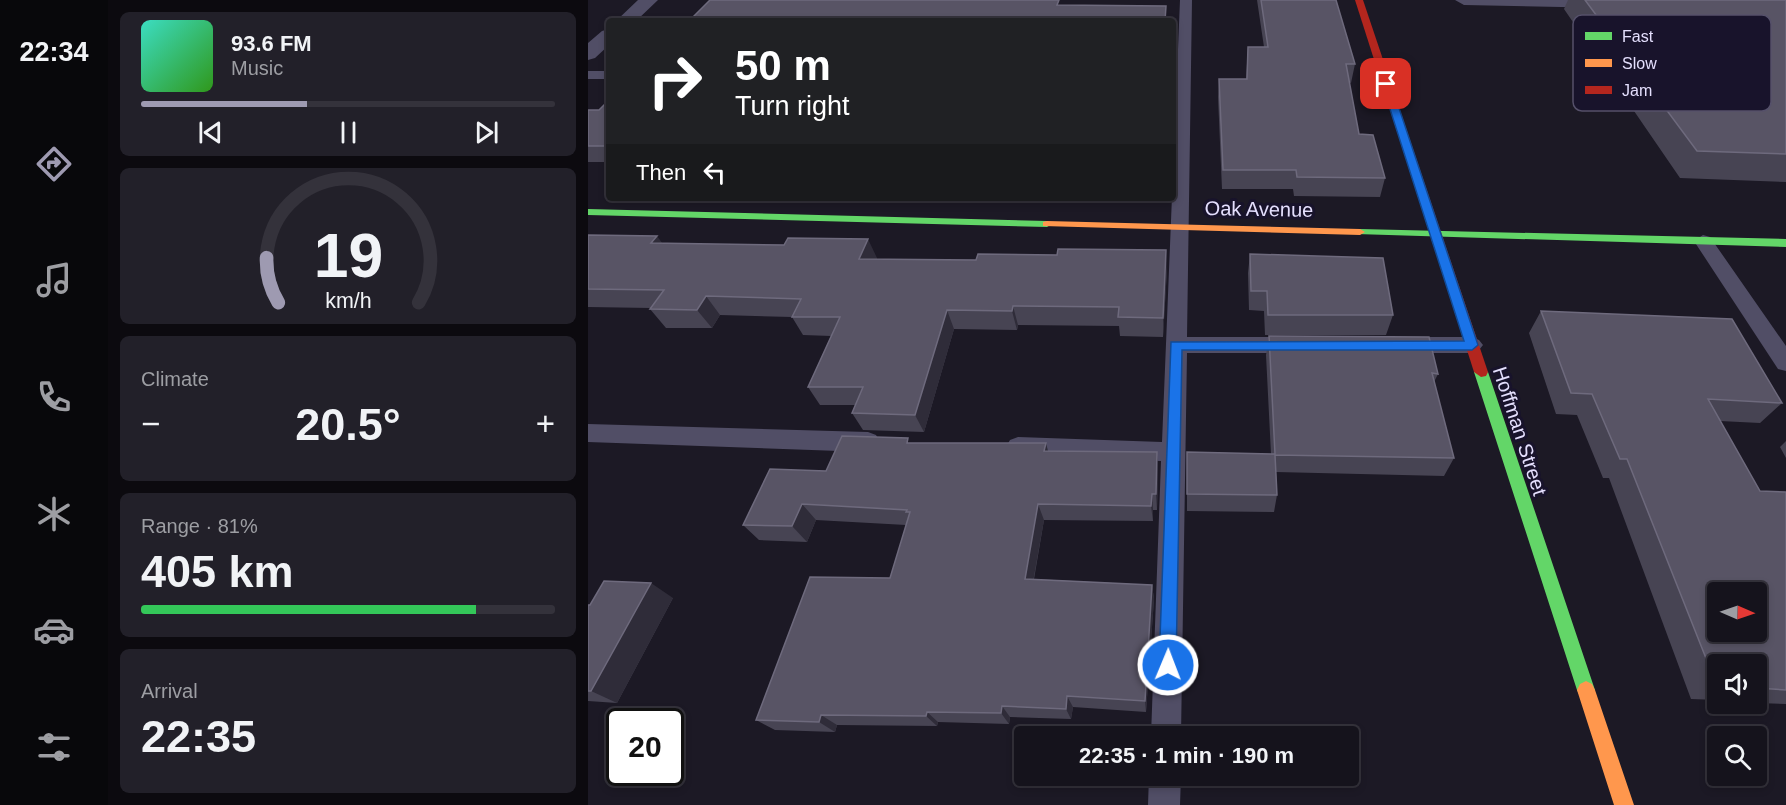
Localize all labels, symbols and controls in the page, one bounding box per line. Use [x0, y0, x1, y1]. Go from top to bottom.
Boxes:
legend [1573, 15, 1771, 111]
text: Fast [1622, 28, 1654, 45]
text: 93.6 FM [231, 31, 312, 56]
text: 22:34 [19, 37, 89, 67]
icon: right [636, 42, 714, 120]
text: 50 m [735, 42, 831, 89]
text: Slow [1622, 55, 1657, 72]
text: Music [231, 57, 283, 79]
pin [1360, 58, 1411, 109]
icon: arrive [1369, 67, 1402, 100]
text: Jam [1622, 82, 1652, 99]
text: Turn right [735, 91, 850, 121]
icon: previous [194, 116, 227, 149]
icon: pause [332, 116, 365, 149]
icon: next [470, 116, 503, 149]
icon: directions [33, 143, 75, 185]
icon: left [698, 156, 731, 189]
text: Then [636, 160, 686, 185]
street label: Oak Avenue [1205, 197, 1313, 221]
text: 19 [313, 221, 383, 290]
icon: music [33, 259, 75, 301]
text: km/h [325, 290, 371, 314]
street label: Hoffman Street [1489, 364, 1551, 499]
text: Climate [141, 368, 209, 390]
icon: phone [33, 376, 75, 418]
text: 20.5° [295, 399, 401, 450]
text: − [141, 405, 160, 442]
text: + [536, 405, 555, 442]
icon: climate [33, 493, 75, 535]
text: Range · 81% [141, 515, 258, 537]
text: 405 km [141, 546, 294, 597]
north arrow [1707, 582, 1767, 642]
map controls [1707, 582, 1767, 786]
icon: car [33, 609, 75, 651]
position arrow [1136, 633, 1200, 697]
button: sound [1707, 654, 1767, 714]
text: Arrival [141, 680, 198, 702]
speed limit sign: 20 [606, 708, 684, 786]
text: 22:35 [141, 711, 256, 762]
icon: filters [33, 726, 75, 768]
button: search [1707, 726, 1767, 786]
text: 22:35 · 1 min · 190 m [1079, 743, 1294, 768]

